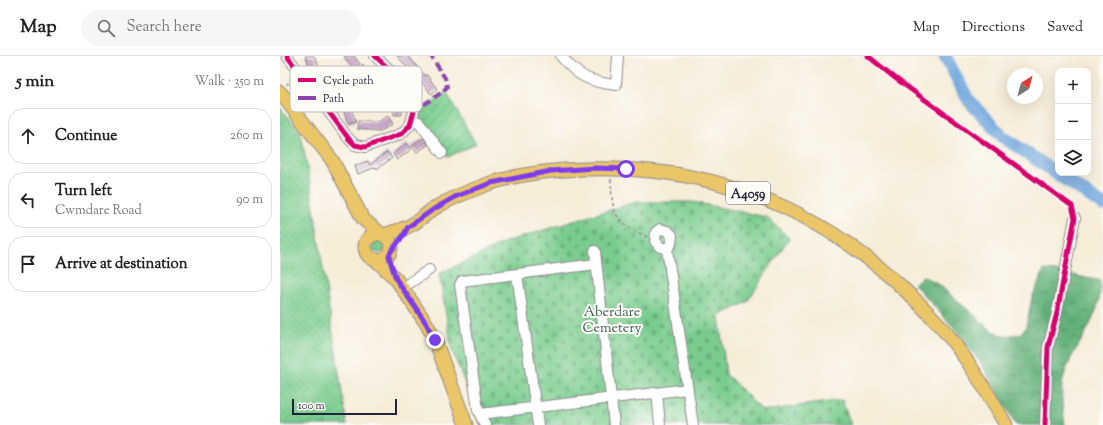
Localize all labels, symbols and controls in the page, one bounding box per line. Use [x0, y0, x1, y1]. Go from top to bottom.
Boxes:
search box [81, 10, 361, 46]
text: Map [20, 14, 57, 41]
icon: search [95, 17, 117, 39]
text: Search here [127, 17, 202, 38]
text: Map [913, 18, 940, 38]
text: Directions [962, 18, 1025, 38]
text: Saved [1047, 18, 1083, 38]
legend [290, 66, 422, 112]
north arrow [1007, 68, 1043, 104]
map controls [1055, 68, 1091, 176]
button: + [1055, 68, 1091, 104]
text: 5 min [16, 70, 54, 94]
text: Walk · 350 m [195, 73, 264, 91]
text: Cycle path [323, 73, 374, 89]
text: Path [323, 91, 345, 107]
button: − [1055, 104, 1091, 140]
icon: ahead [17, 125, 39, 147]
text: Continue [55, 126, 117, 147]
text: 260 m [230, 127, 263, 145]
button: layers [1055, 140, 1091, 176]
route start [617, 160, 635, 178]
text: Turn left [55, 181, 112, 202]
road number: A4059 [726, 182, 770, 204]
icon: left [17, 189, 39, 211]
text: 90 m [236, 191, 263, 209]
text: Cwmdare Road [55, 202, 142, 220]
icon: arrive [17, 253, 39, 275]
text: Arrive at destination [55, 254, 188, 275]
park label: Aberdare Cemetery [583, 303, 641, 339]
route end [426, 331, 444, 349]
scale bar [292, 397, 397, 416]
text: 100 m [298, 398, 325, 414]

